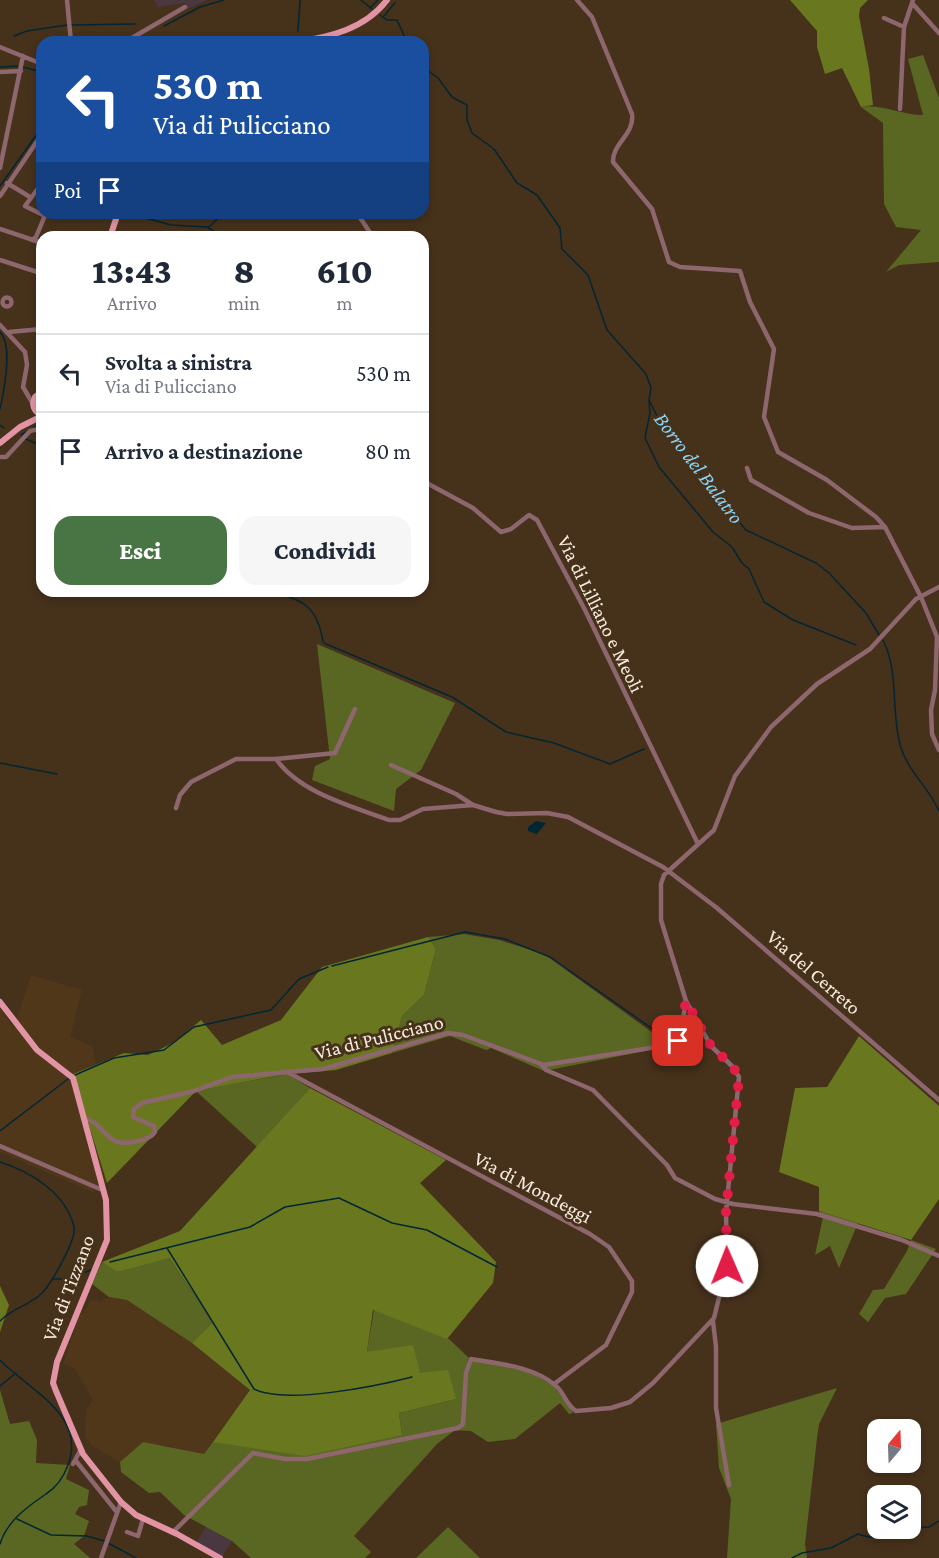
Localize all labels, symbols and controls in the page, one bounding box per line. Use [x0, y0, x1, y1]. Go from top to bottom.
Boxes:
icon: left [54, 60, 132, 138]
text: 530 m [153, 61, 262, 108]
text: Via di Pulicciano [153, 110, 331, 140]
icon: arrive [93, 174, 126, 207]
text: Poi [54, 178, 81, 203]
text: 13:43 [92, 251, 172, 291]
text: 8 [233, 251, 255, 291]
text: 610 [316, 251, 373, 291]
text: Arrivo [107, 292, 157, 314]
text: min [228, 292, 260, 314]
text: m [337, 292, 353, 314]
text: Svolta a sinistra [105, 350, 252, 375]
icon: left [54, 357, 87, 390]
text: 530 m [356, 361, 411, 386]
text: Via di Pulicciano [105, 375, 237, 397]
water label: Borro del Balatro [649, 408, 749, 528]
icon: arrive [54, 435, 87, 468]
text: Arrivo a destinazione [105, 439, 303, 464]
text: 80 m [365, 439, 411, 464]
button: Esci [54, 516, 227, 585]
button: Condividi [239, 516, 411, 585]
street label: Via di Lilliano e Meoli [553, 532, 649, 696]
street label: Via del Cerreto [763, 925, 865, 1019]
street label: Via di Pulicciano [312, 1010, 446, 1064]
pin [652, 1015, 703, 1066]
icon: arrive [661, 1024, 694, 1057]
street label: Via di Mondeggi [470, 1147, 596, 1228]
street label: Via di Tizzano [38, 1232, 98, 1344]
position arrow [695, 1234, 759, 1298]
north arrow [867, 1419, 921, 1473]
map controls [867, 1419, 921, 1539]
button: layers [867, 1485, 921, 1539]

